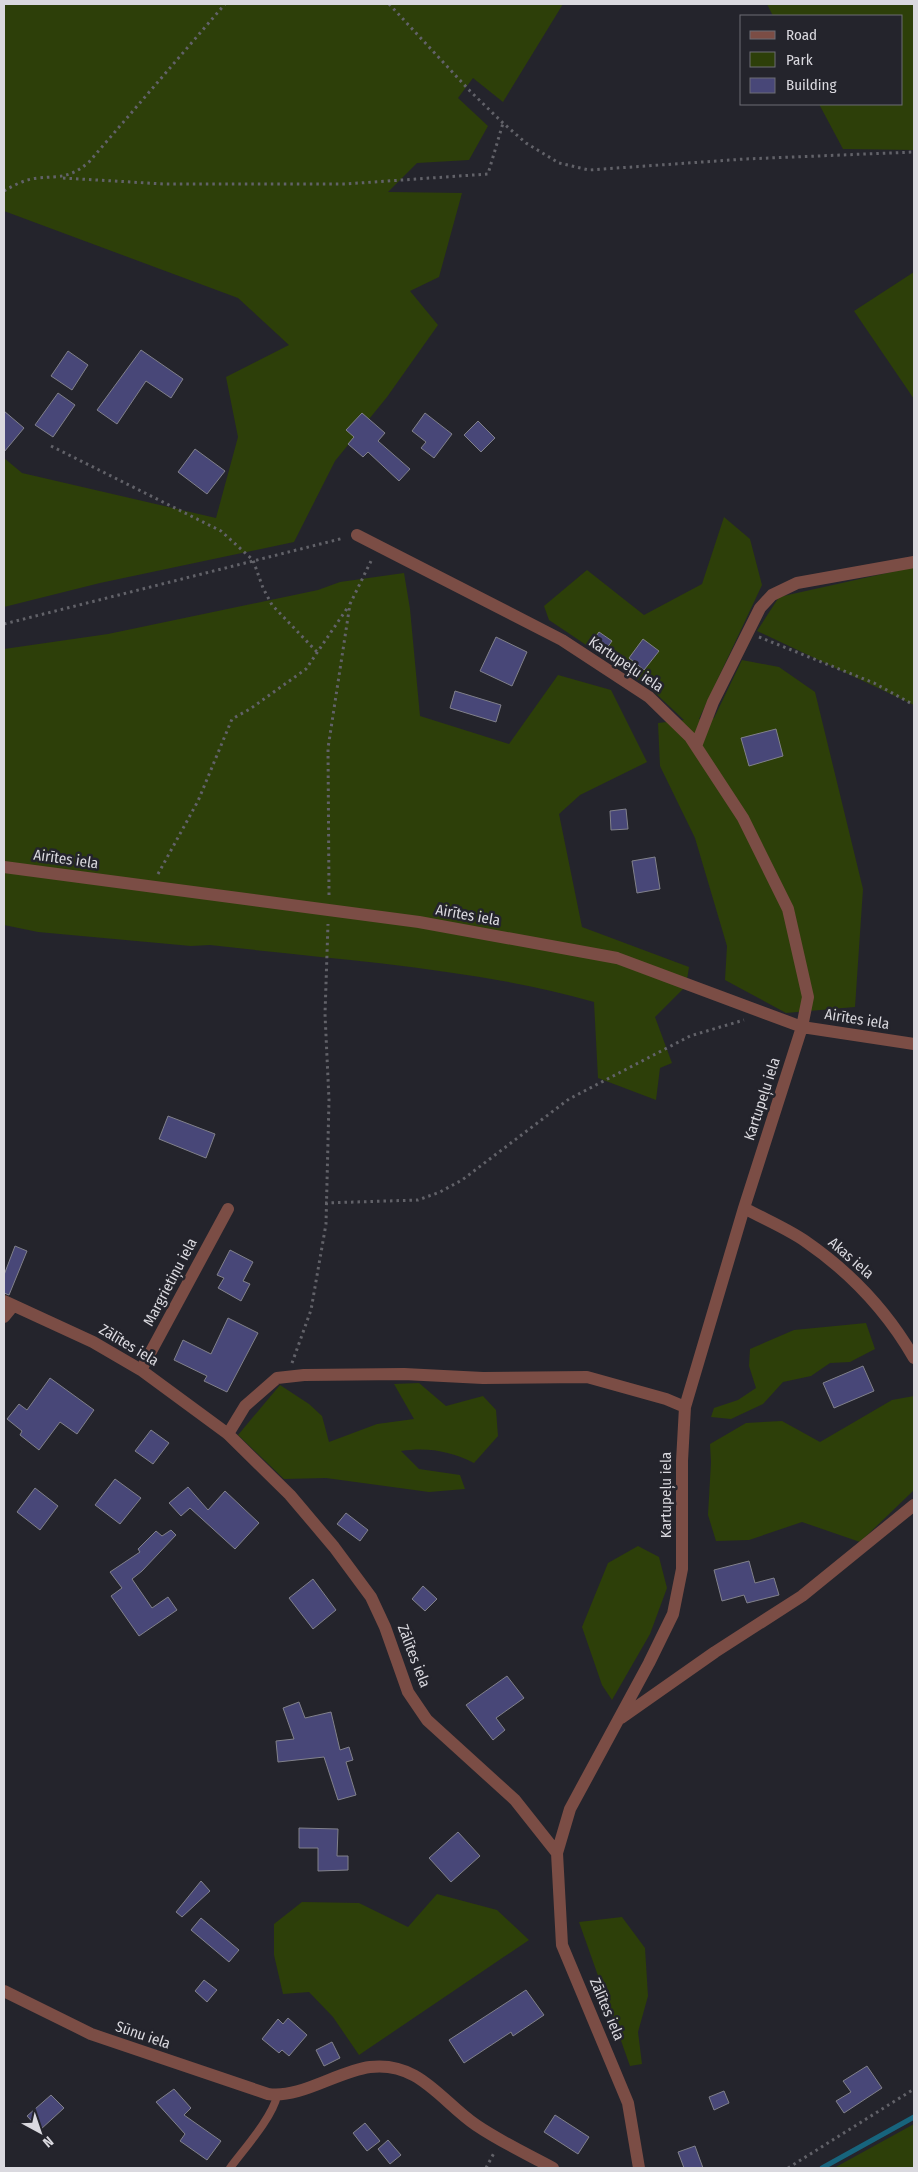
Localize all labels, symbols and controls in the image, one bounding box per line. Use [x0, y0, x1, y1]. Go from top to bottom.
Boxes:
legend [740, 15, 903, 105]
text: Road [786, 26, 817, 44]
text: Park [786, 51, 813, 69]
text: Building [786, 76, 837, 94]
street label: Kartupeļu iela [585, 632, 667, 696]
street label: Airītes iela [32, 846, 100, 872]
street label: Airītes iela [434, 900, 502, 930]
street label: Airītes iela [823, 1005, 891, 1033]
street label: Kartupeļu iela [740, 1055, 785, 1143]
street label: Akas iela [825, 1233, 877, 1283]
street label: Margrietiņu iela [139, 1235, 202, 1329]
street label: Zālītes iela [96, 1320, 162, 1370]
street label: Kartupeļu iela [657, 1452, 676, 1538]
street label: Zālītes iela [394, 1622, 434, 1690]
street label: Zālītes iela [586, 1975, 628, 2043]
street label: Sūnu iela [113, 2017, 173, 2053]
north arrow [15, 2107, 65, 2157]
text: N [39, 2132, 57, 2151]

